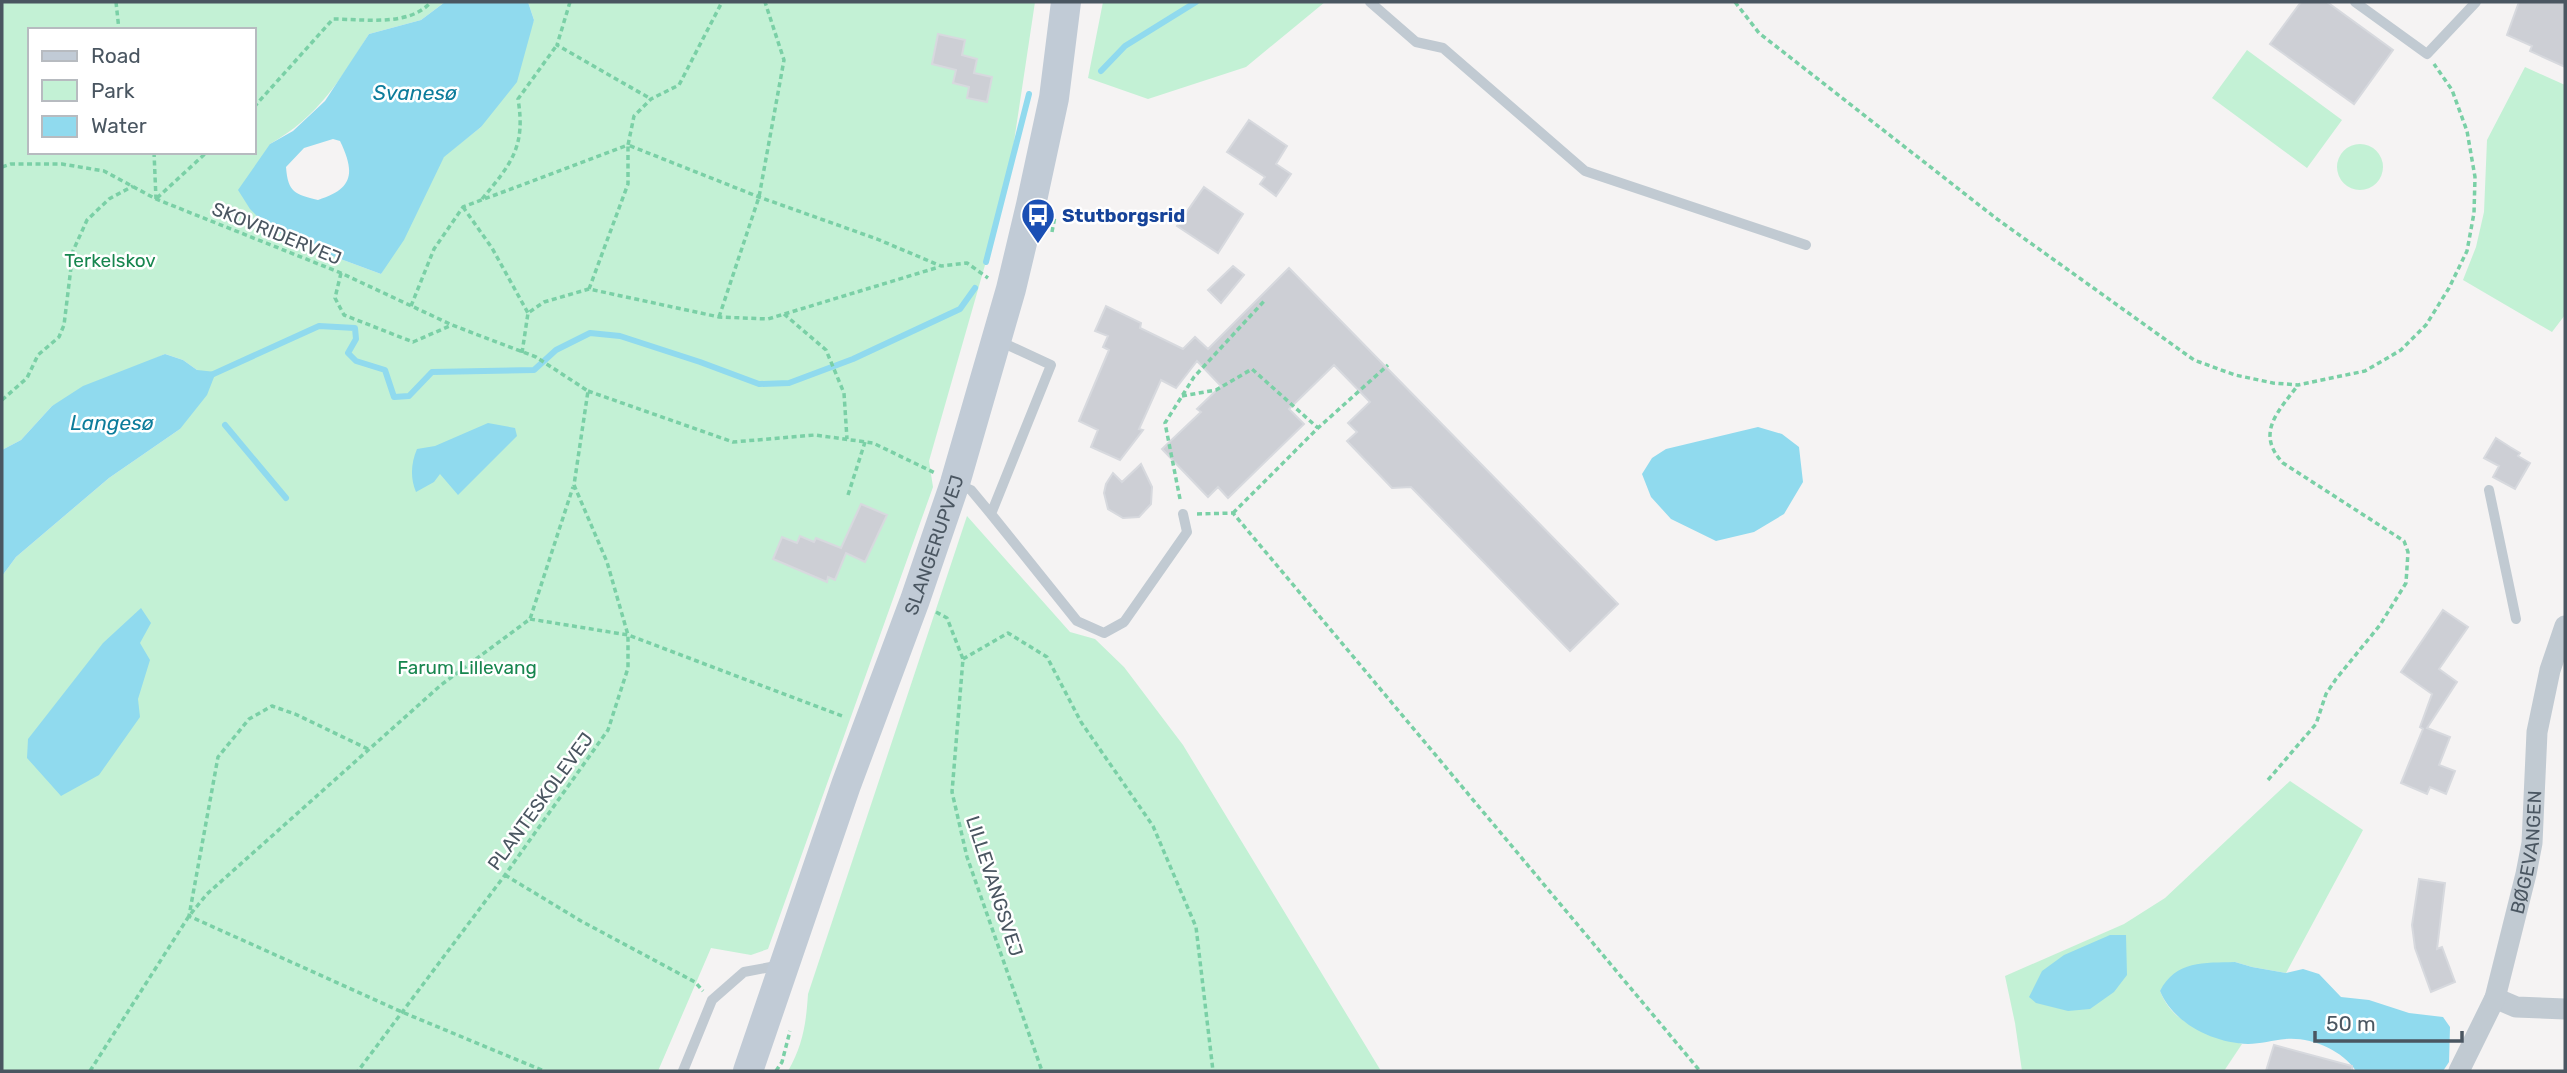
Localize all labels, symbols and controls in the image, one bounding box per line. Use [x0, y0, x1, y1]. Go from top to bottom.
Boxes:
legend [28, 28, 256, 154]
text: Road [91, 43, 141, 68]
text: Park [91, 78, 135, 103]
water label: Svanesø [373, 80, 457, 105]
text: Water [91, 113, 147, 138]
bus stop icon: Stutborgsrid [1019, 196, 1057, 245]
street label: SKOVRIDERVEJ [209, 197, 345, 270]
place label: Stutborgsrid [1062, 204, 1185, 227]
park label: Terkelskov [64, 249, 156, 272]
water label: Langesø [70, 410, 154, 435]
street label: SLANGERUPVEJ [899, 472, 969, 618]
park label: Farum Lillevang [397, 656, 537, 679]
street label: PLANTESKOLEVEJ [483, 728, 598, 875]
street label: BØGEVANGEN [2505, 790, 2546, 916]
street label: LILLEVANGSVEJ [961, 813, 1028, 959]
scale bar [2315, 1000, 2462, 1044]
text: 50 m [2326, 1011, 2376, 1036]

